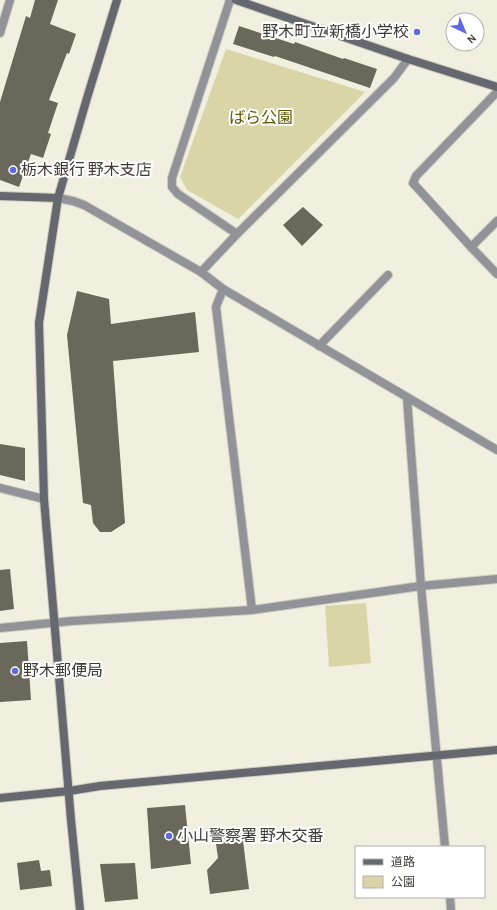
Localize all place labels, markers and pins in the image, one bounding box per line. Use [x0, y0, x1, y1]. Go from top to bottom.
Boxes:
place label: 野木町立 新橋小学校 [262, 23, 409, 40]
marker: 野木町立 新橋小学校 [412, 27, 422, 37]
place label: 栃木銀行 野木支店 [21, 161, 152, 178]
marker: 栃木銀行 野木支店 [8, 165, 18, 175]
place label: 野木郵便局 [23, 662, 103, 679]
marker: 野木郵便局 [10, 666, 20, 676]
place label: 小山警察署 野木交番 [177, 827, 324, 844]
marker: 小山警察署 野木交番 [164, 831, 174, 841]

